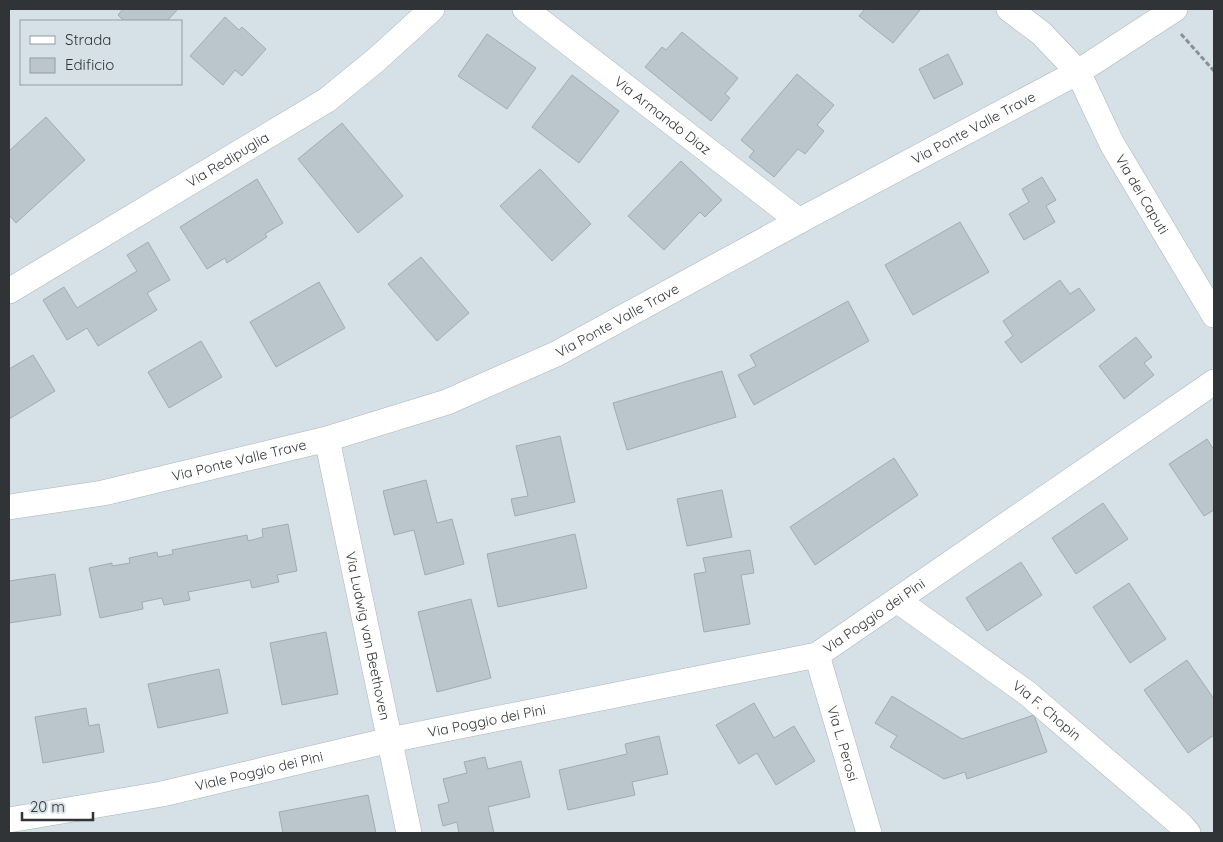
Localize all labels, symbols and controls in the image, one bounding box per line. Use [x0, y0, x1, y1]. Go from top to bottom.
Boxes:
legend [20, 20, 182, 85]
text: Strada [65, 30, 111, 49]
text: Edificio [65, 55, 114, 74]
street label: Via Armando Diaz [611, 72, 715, 159]
street label: Via Ponte Valle Trave [908, 87, 1039, 168]
street label: Via Redipuglia [183, 128, 272, 191]
street label: Via dei Caputi [1111, 151, 1173, 237]
street label: Via Ponte Valle Trave [552, 279, 682, 361]
street label: Via Ponte Valle Trave [170, 435, 308, 485]
street label: Via Ludwig van Beethoven [342, 550, 394, 722]
street label: Via Poggio dei Pini [819, 574, 928, 657]
street label: Via F. Chopin [1009, 676, 1085, 744]
street label: Via Poggio dei Pini [426, 700, 547, 741]
street label: Via L. Perosi [823, 703, 862, 783]
street label: Viale Poggio dei Pini [193, 747, 325, 795]
scale bar [22, 790, 94, 822]
text: 20 m [30, 797, 65, 816]

